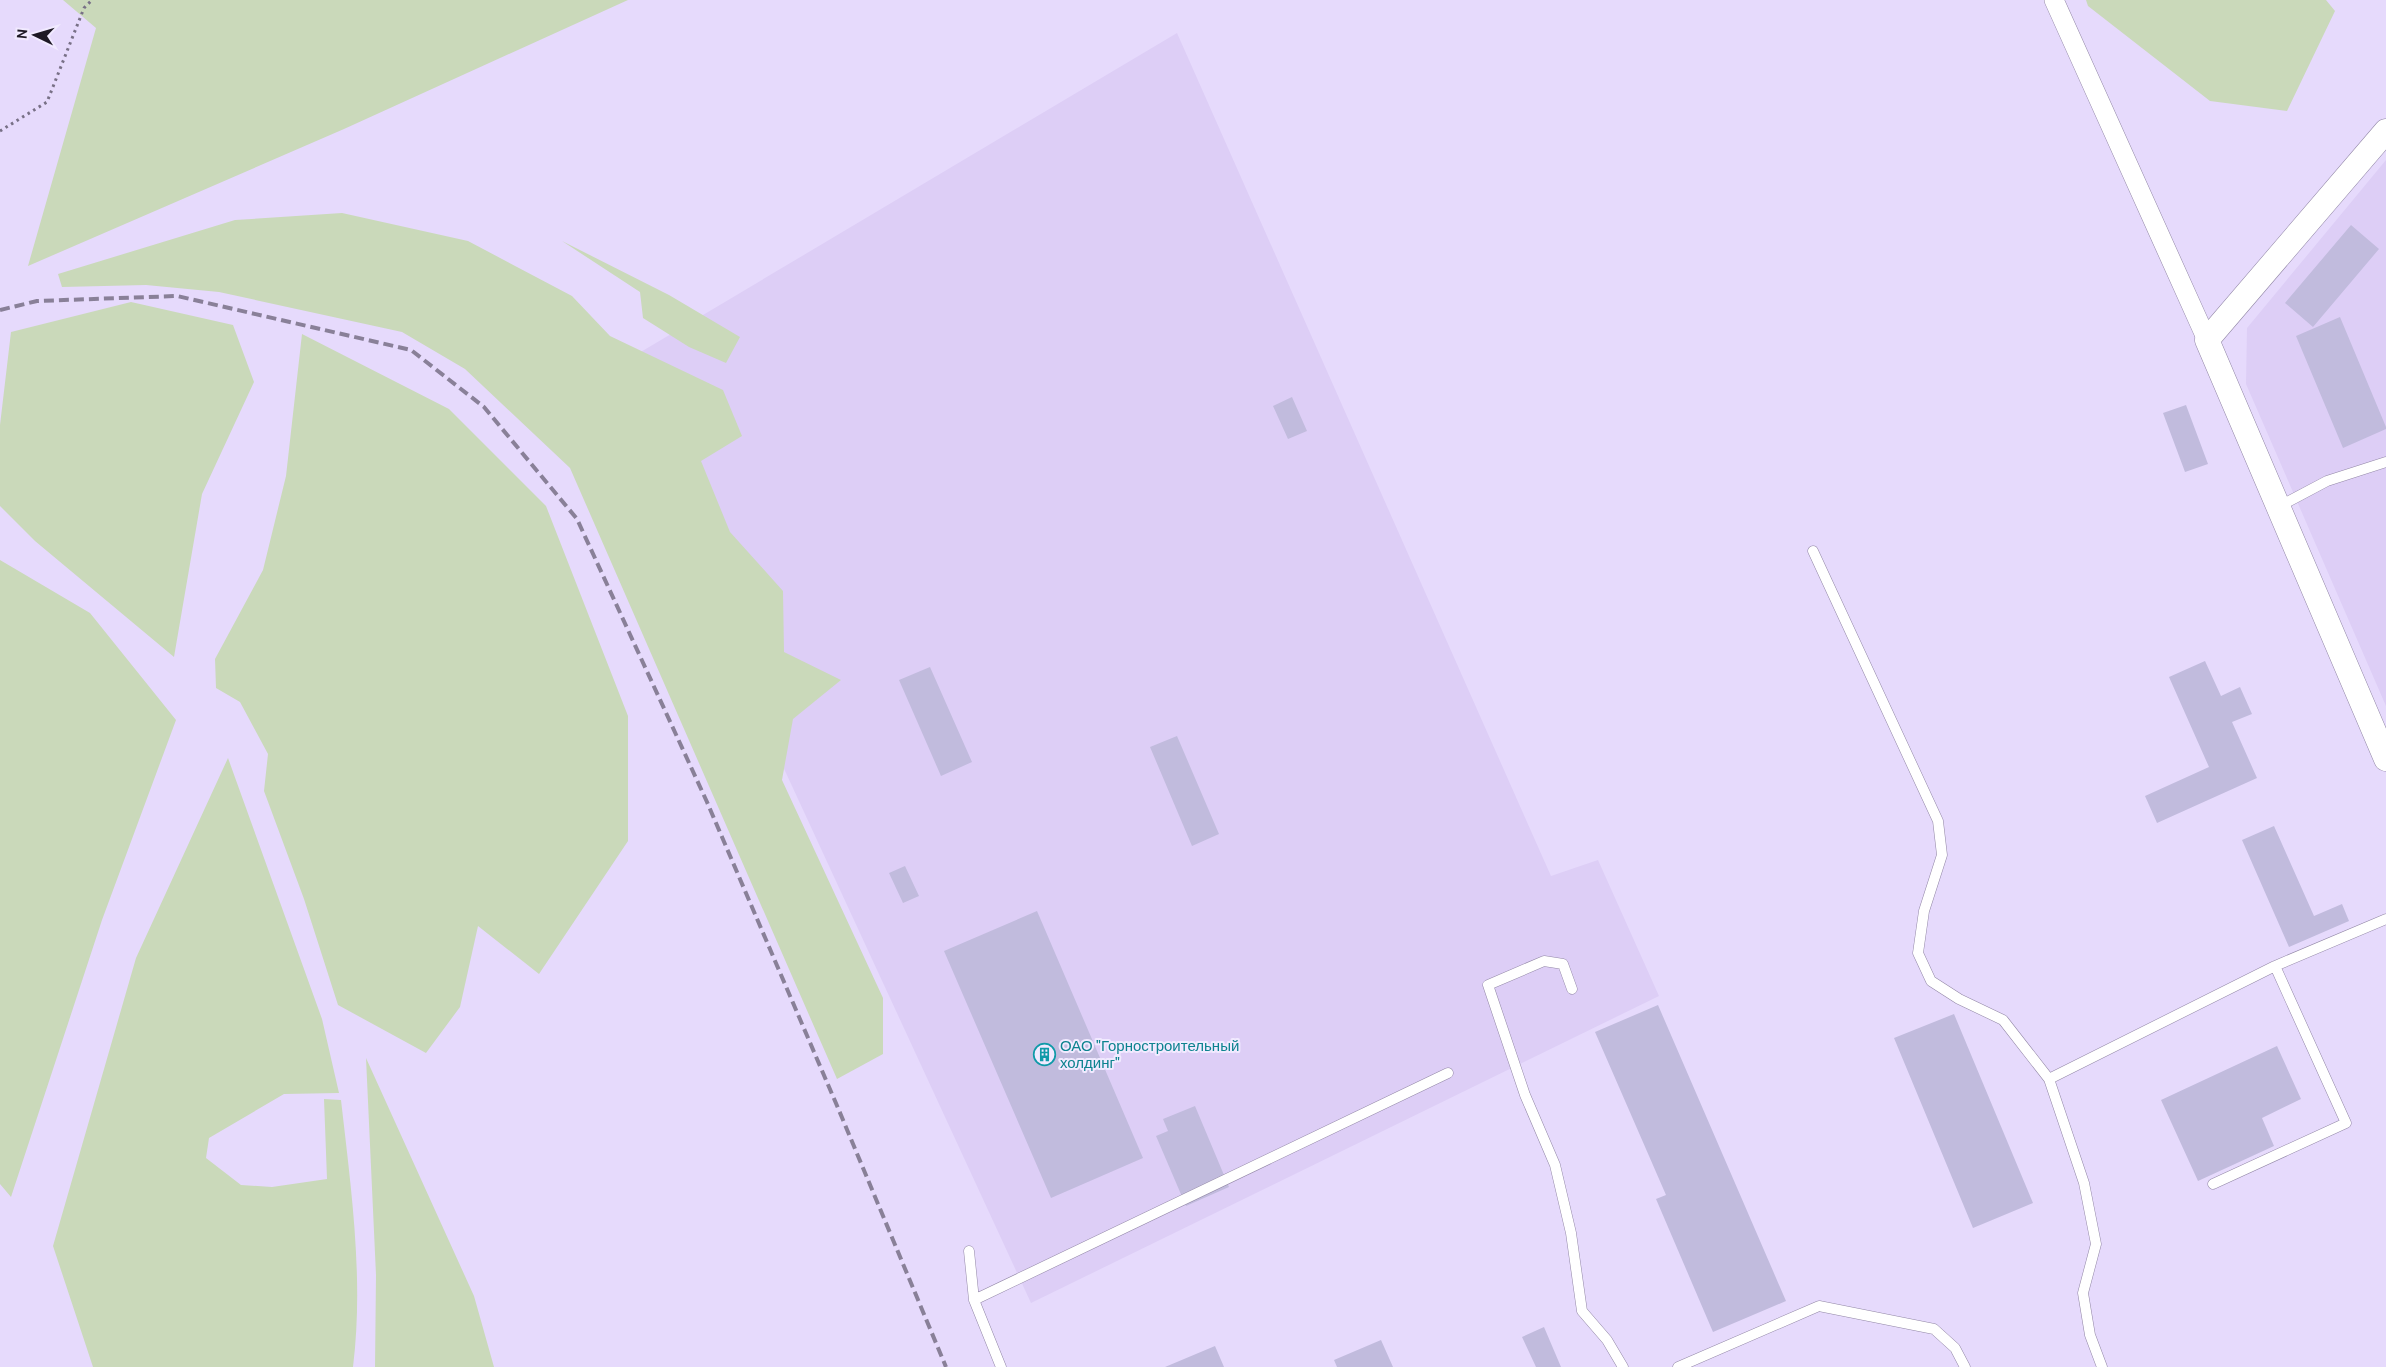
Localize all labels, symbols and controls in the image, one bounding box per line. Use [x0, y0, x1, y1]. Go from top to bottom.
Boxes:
north arrow [10, 10, 60, 60]
text: N [13, 28, 31, 40]
place label: ОАО "Горностроительный холдинг" [1060, 1037, 1239, 1072]
building icon: ОАО "Горностроительный холдинг" [1032, 1043, 1056, 1067]

